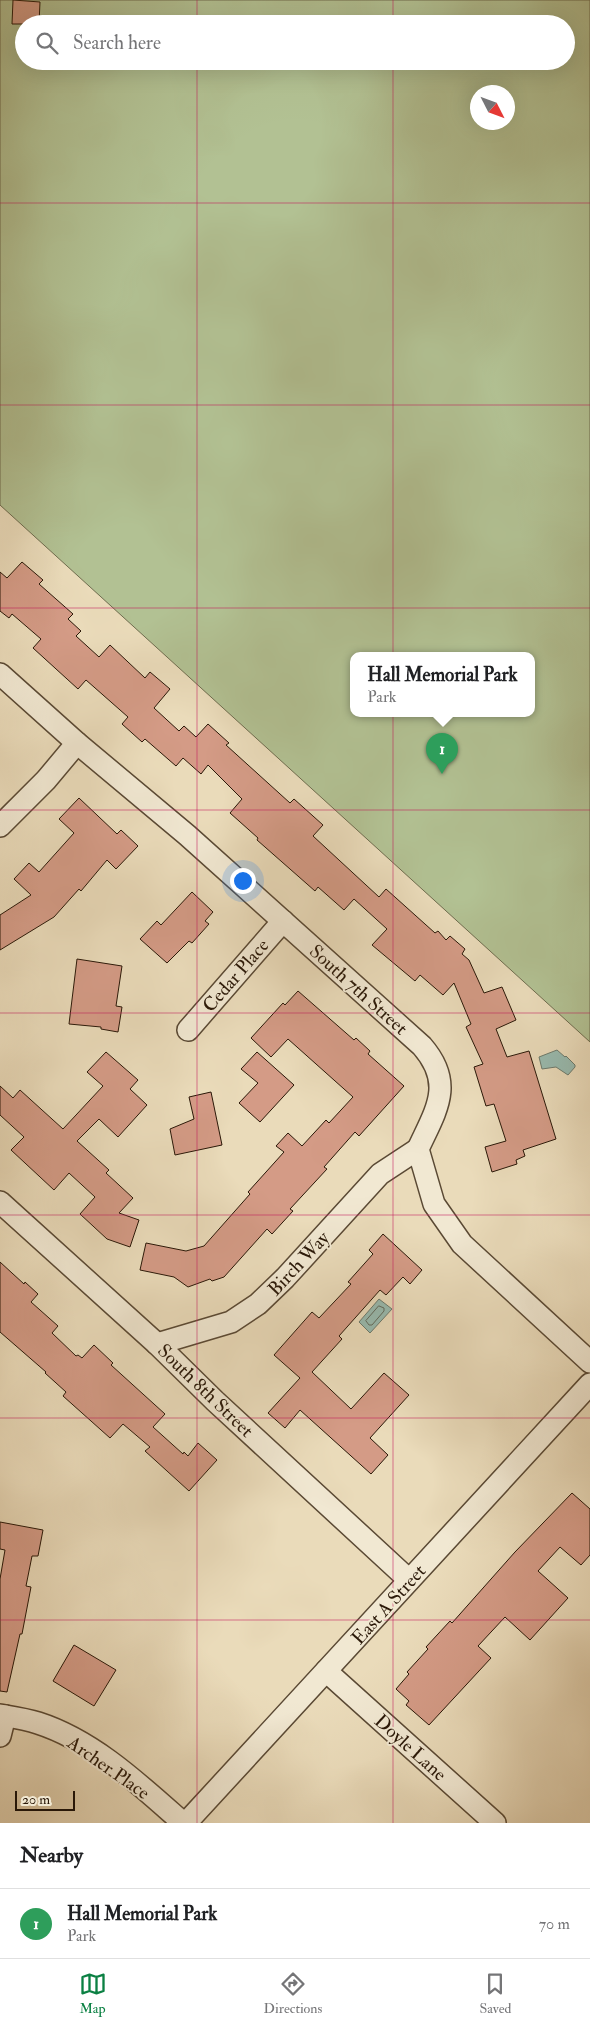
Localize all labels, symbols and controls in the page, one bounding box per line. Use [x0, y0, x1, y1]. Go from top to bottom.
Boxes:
search box [15, 15, 575, 70]
icon: search [33, 29, 61, 57]
text: Search here [73, 31, 161, 55]
north arrow [470, 85, 515, 130]
popup [350, 652, 535, 717]
text: Hall Memorial Park [367, 663, 518, 687]
text: Park [367, 687, 396, 707]
pin: 1 [426, 733, 458, 774]
your location [230, 868, 256, 894]
street label: Cedar Place [197, 934, 274, 1017]
street label: South 7th Street [304, 939, 413, 1040]
street label: Birch Way [263, 1226, 335, 1301]
street label: South 8th Street [152, 1339, 258, 1443]
street label: East A Street [346, 1559, 431, 1650]
street label: Doyle Lane [369, 1709, 451, 1786]
street label: Archer Place [62, 1730, 154, 1805]
scale bar [15, 1788, 75, 1811]
text: 20 m [22, 1791, 50, 1808]
text: Nearby [20, 1842, 83, 1869]
text: Hall Memorial Park [67, 1902, 217, 1926]
text: 1 [33, 1914, 39, 1934]
text: 70 m [539, 1914, 570, 1934]
text: Park [67, 1926, 96, 1946]
tab: Map [79, 1970, 107, 2017]
tab: Directions [264, 1970, 322, 2017]
tab: Saved [479, 1970, 511, 2017]

